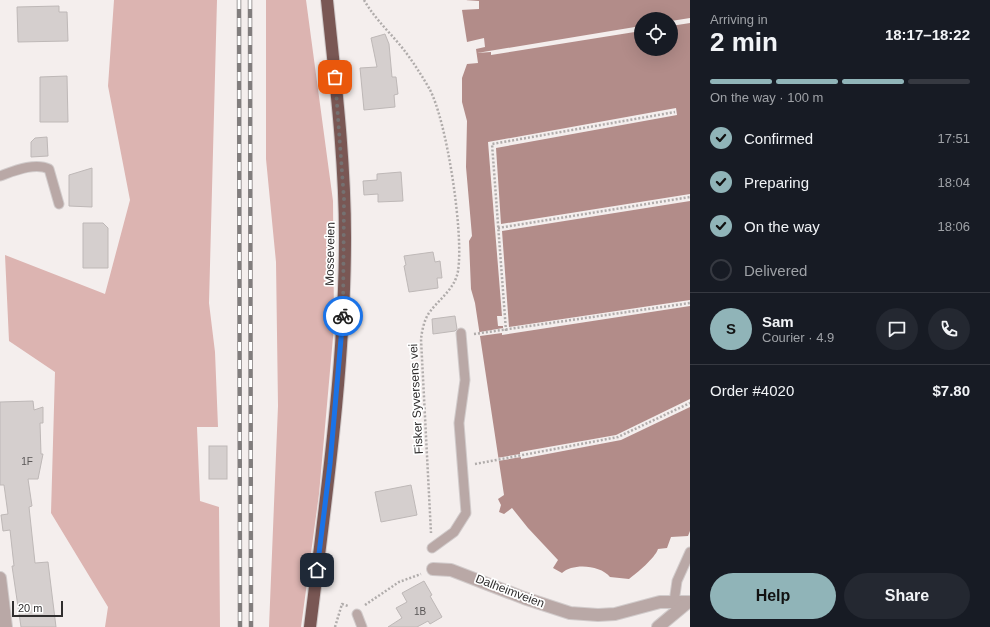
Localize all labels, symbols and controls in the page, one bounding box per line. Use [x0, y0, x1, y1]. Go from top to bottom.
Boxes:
map controls [634, 12, 678, 56]
button: locate [634, 12, 678, 56]
text: Arriving in [710, 12, 768, 27]
text: 18:17–18:22 [885, 26, 970, 43]
text: 2 min [710, 27, 778, 57]
pin [318, 60, 352, 94]
icon: bag [324, 66, 346, 88]
text: On the way · 100 m [710, 90, 823, 105]
icon: check [710, 127, 732, 149]
text: Confirmed [744, 130, 813, 147]
text: 17:51 [937, 131, 970, 146]
icon: check [710, 171, 732, 193]
text: Preparing [744, 174, 809, 191]
text: 18:04 [937, 175, 970, 190]
icon: check [710, 215, 732, 237]
text: On the way [744, 218, 820, 235]
text: 18:06 [937, 219, 970, 234]
street label: Mosseveien [322, 222, 338, 286]
text: Delivered [744, 262, 807, 279]
courier [323, 296, 363, 336]
icon: bike [332, 305, 354, 327]
button: chat [876, 308, 918, 350]
button: phone [928, 308, 970, 350]
text: Sam [762, 313, 794, 330]
text: S [726, 320, 736, 337]
text: Courier · 4.9 [762, 330, 834, 345]
street label: Fisker Syversens vei [406, 343, 426, 455]
text: Order #4020 [710, 382, 794, 399]
text: $7.80 [932, 382, 970, 399]
house number: 1F [21, 456, 33, 467]
pin [300, 553, 334, 587]
icon: home [306, 559, 328, 581]
street label: Dalheimveien [474, 571, 546, 611]
button: Help [710, 573, 836, 619]
button: Share [844, 573, 970, 619]
scale bar [12, 599, 63, 618]
text: 20 m [18, 602, 42, 614]
house number: 1B [414, 606, 426, 617]

